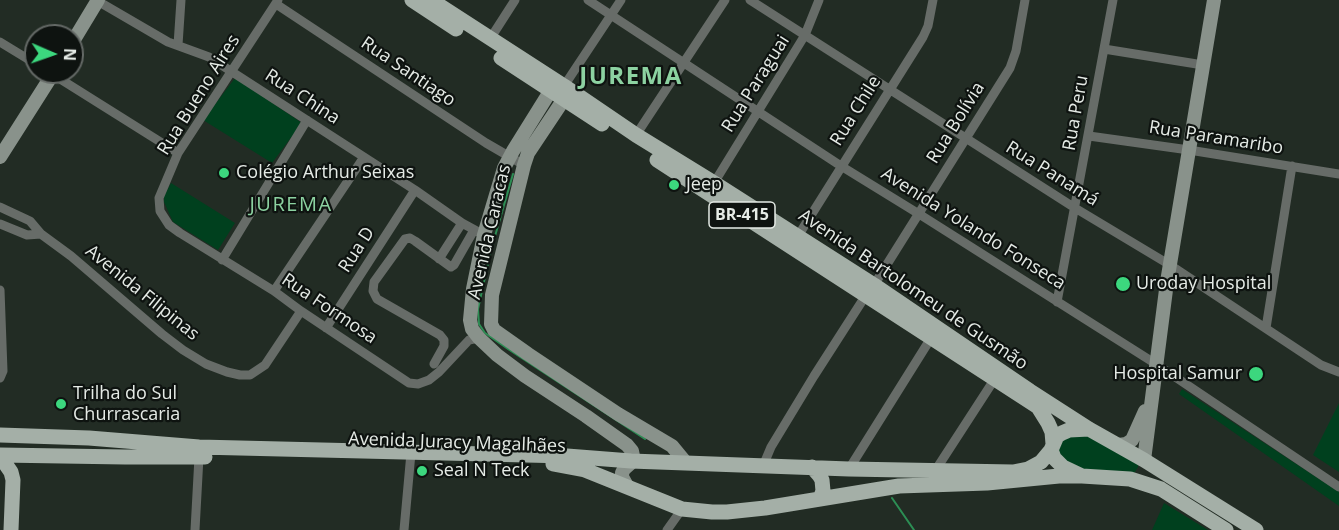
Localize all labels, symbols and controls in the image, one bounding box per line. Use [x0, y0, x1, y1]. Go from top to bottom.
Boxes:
north arrow [24, 24, 84, 84]
street label: Rua Bueno Aires [153, 31, 245, 159]
street label: Rua Paraguai [718, 31, 794, 137]
street label: Rua Santiago [357, 32, 459, 112]
text: N [59, 48, 81, 61]
district label: JUREMA [579, 63, 683, 91]
street label: Rua China [261, 65, 343, 129]
street label: Rua Chile [826, 72, 886, 150]
street label: Rua Peru [1059, 74, 1093, 152]
street label: Rua Bolívia [922, 78, 990, 168]
street label: Rua Paramaribo [1147, 117, 1285, 159]
street label: Rua Panamá [1002, 137, 1102, 211]
place label: Colégio Arthur Seixas [236, 162, 414, 184]
street label: Avenida Caracas [464, 163, 516, 301]
street label: Avenida Yolando Fonseca [877, 163, 1069, 295]
marker: Colégio Arthur Seixas [217, 166, 231, 180]
place label: Jeep [686, 174, 722, 196]
marker: Jeep [667, 178, 681, 192]
district label: JUREMA [249, 193, 333, 217]
road number: BR-415 [709, 202, 775, 228]
street label: Avenida Bartolomeu de Gusmão [794, 205, 1032, 375]
street label: Rua D [334, 223, 380, 277]
street label: Avenida Filipinas [81, 241, 203, 345]
street label: Rua Formosa [277, 269, 381, 349]
place label: Uroday Hospital [1136, 273, 1271, 295]
marker: Uroday Hospital [1114, 275, 1132, 293]
place label: Hospital Samur [1113, 363, 1242, 385]
marker: Hospital Samur [1247, 365, 1265, 383]
place label: Trilha do Sul Churrascaria [73, 383, 180, 426]
marker: Trilha do Sul Churrascaria [54, 397, 68, 411]
street label: Avenida Juracy Magalhães [348, 428, 566, 458]
place label: Seal N Teck [434, 460, 530, 482]
marker: Seal N Teck [415, 464, 429, 478]

